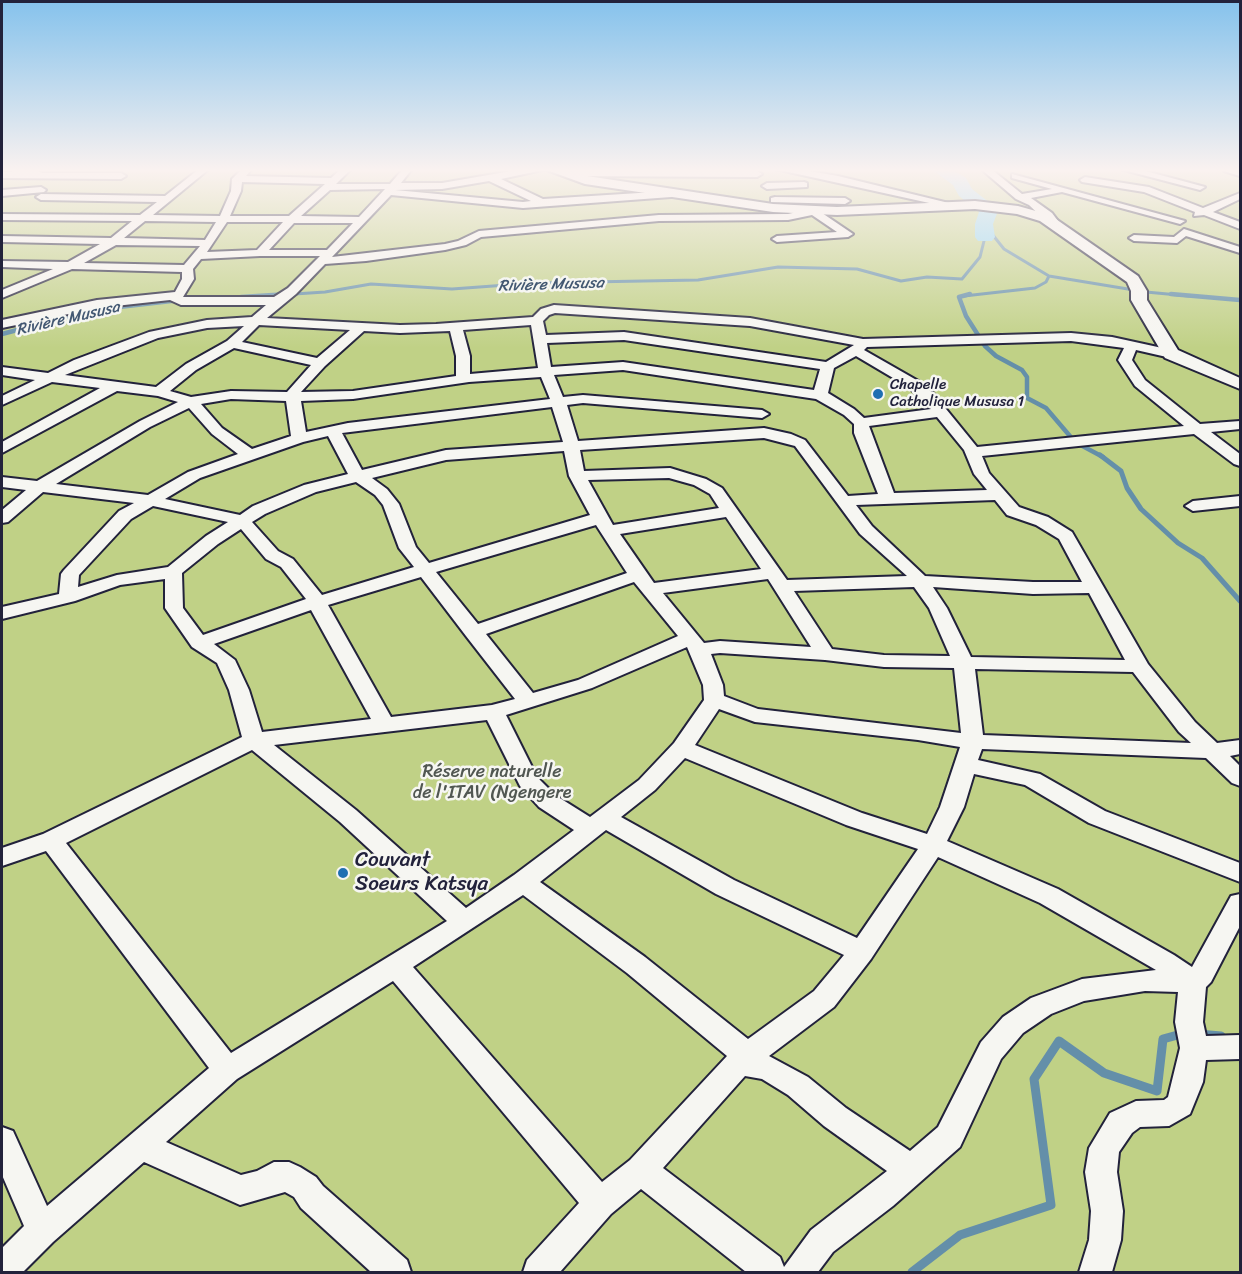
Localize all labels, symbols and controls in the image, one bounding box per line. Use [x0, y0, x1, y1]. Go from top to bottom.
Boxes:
water label: Rivière Mususa [498, 274, 604, 296]
water label: Rivière Mususa [14, 298, 122, 340]
place label: Chapelle Catholique Mususa 1 [890, 376, 1024, 411]
marker: Chapelle Catholique Mususa 1 [871, 387, 885, 401]
park label: Réserve naturelle de l'ITAV (Ngengere [413, 761, 571, 804]
place label: Couvant Soeurs Katsya [355, 848, 488, 898]
marker: Couvant Soeurs Katsya [336, 866, 350, 880]

